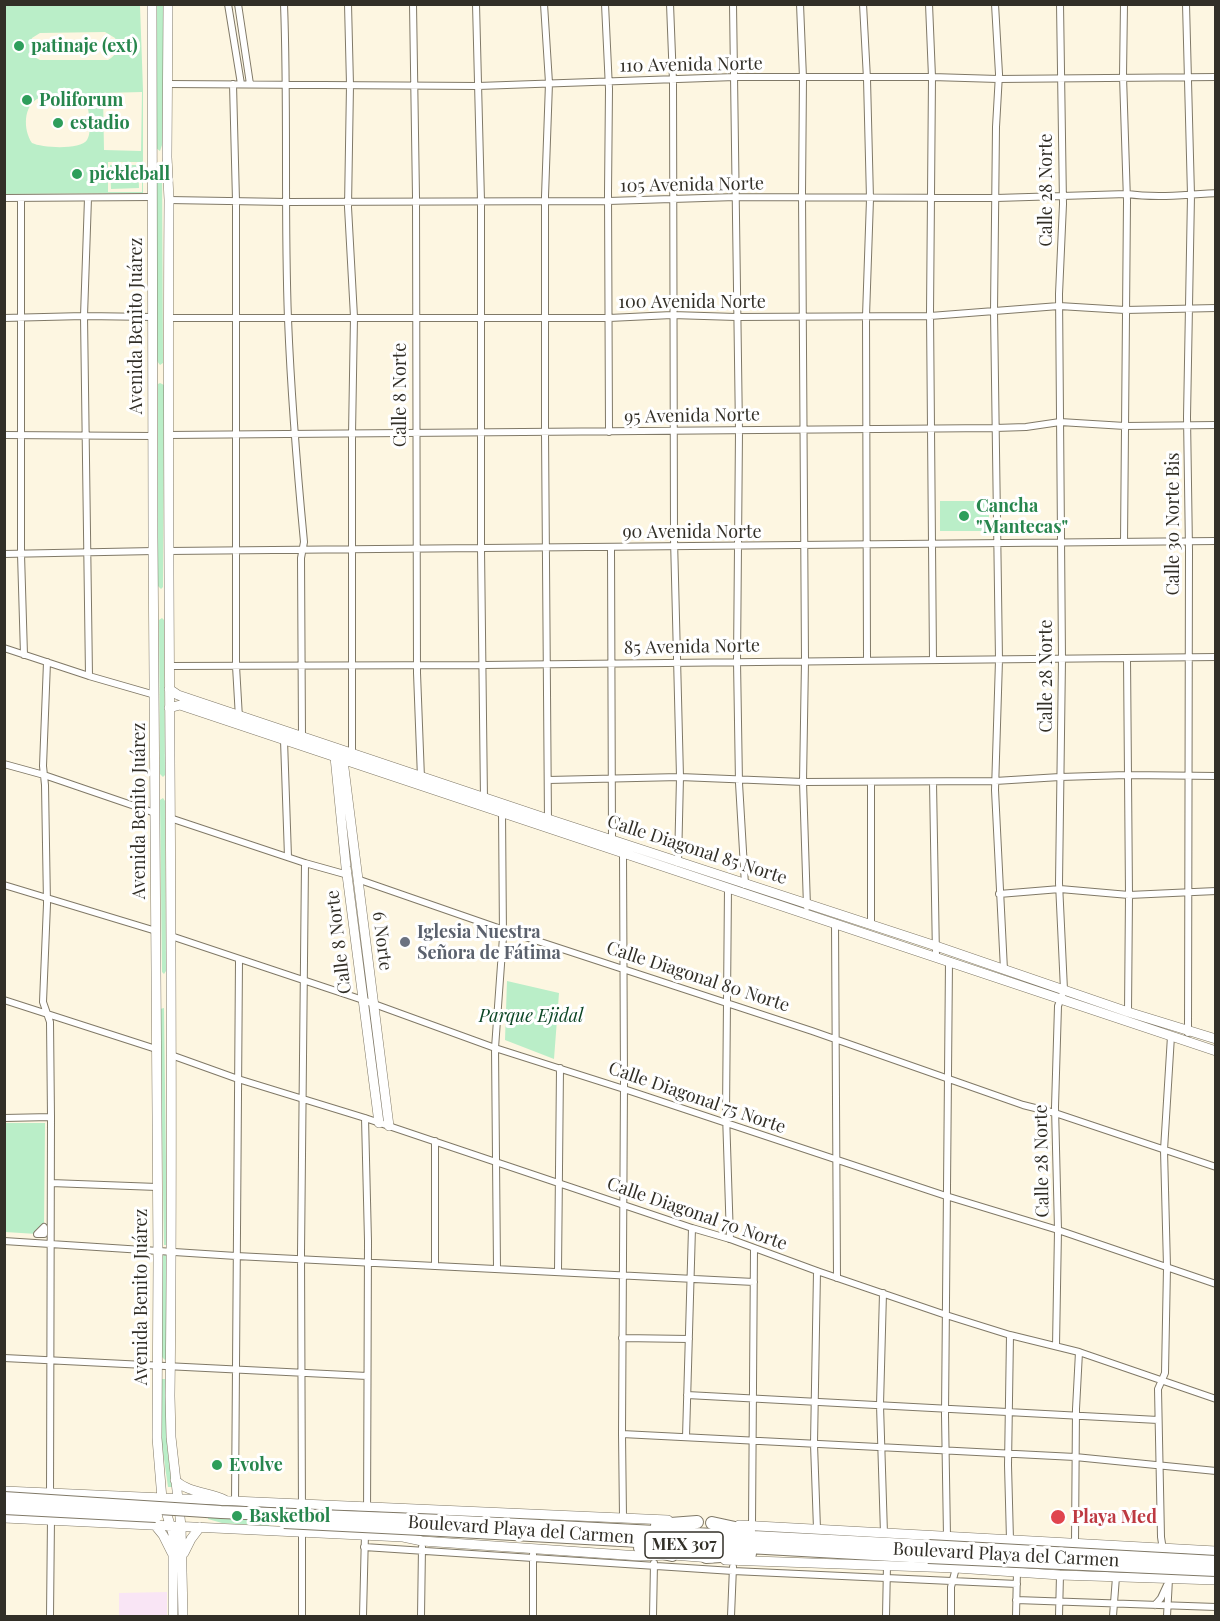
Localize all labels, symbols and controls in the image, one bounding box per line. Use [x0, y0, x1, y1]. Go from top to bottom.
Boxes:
place label: patinaje (ext) [31, 35, 138, 57]
marker: patinaje (ext) [12, 39, 26, 53]
street label: 110 Avenida Norte [619, 53, 763, 77]
place label: Poliforum [39, 89, 123, 111]
marker: Poliforum [20, 93, 34, 107]
place label: estadio [70, 112, 130, 134]
marker: estadio [51, 116, 65, 130]
street label: Calle 28 Norte [1035, 133, 1057, 247]
place label: pickleball [89, 163, 170, 185]
marker: pickleball [70, 167, 84, 181]
street label: 105 Avenida Norte [620, 173, 764, 197]
street label: Avenida Benito Juárez [125, 238, 147, 414]
street label: 100 Avenida Norte [618, 291, 766, 313]
street label: Calle 8 Norte [389, 343, 411, 447]
street label: 95 Avenida Norte [624, 404, 760, 428]
street label: Calle 30 Norte Bis [1162, 452, 1184, 596]
place label: Cancha "Mantecas" [976, 495, 1068, 538]
marker: Cancha "Mantecas" [957, 509, 971, 523]
street label: 90 Avenida Norte [622, 521, 762, 543]
street label: Calle 28 Norte [1035, 619, 1057, 733]
street label: 85 Avenida Norte [624, 635, 760, 659]
street label: Avenida Benito Juárez [128, 723, 150, 899]
street label: Calle Diagonal 85 Norte [604, 811, 790, 889]
street label: Calle 8 Norte [322, 889, 356, 995]
street label: 6 Norte [368, 910, 396, 972]
place label: Iglesia Nuestra Señora de Fátima [417, 921, 561, 964]
marker: Iglesia Nuestra Señora de Fátima [398, 935, 412, 949]
street label: Calle Diagonal 80 Norte [604, 937, 792, 1017]
park label: Parque Ejidal [479, 1005, 583, 1027]
street label: Calle Diagonal 75 Norte [606, 1058, 788, 1138]
street label: Calle 28 Norte [1030, 1104, 1054, 1218]
street label: Calle Diagonal 70 Norte [604, 1173, 790, 1255]
street label: Avenida Benito Juárez [130, 1209, 152, 1385]
place label: Evolve [229, 1454, 283, 1476]
marker: Evolve [210, 1458, 224, 1472]
place label: Basketbol [249, 1505, 330, 1527]
place label: Playa Med [1072, 1506, 1157, 1528]
marker: Playa Med [1049, 1508, 1067, 1526]
marker: Basketbol [230, 1509, 244, 1523]
street label: Boulevard Playa del Carmen [407, 1511, 635, 1549]
road number: MEX 307 [645, 1532, 723, 1558]
street label: Boulevard Playa del Carmen [892, 1538, 1120, 1572]

